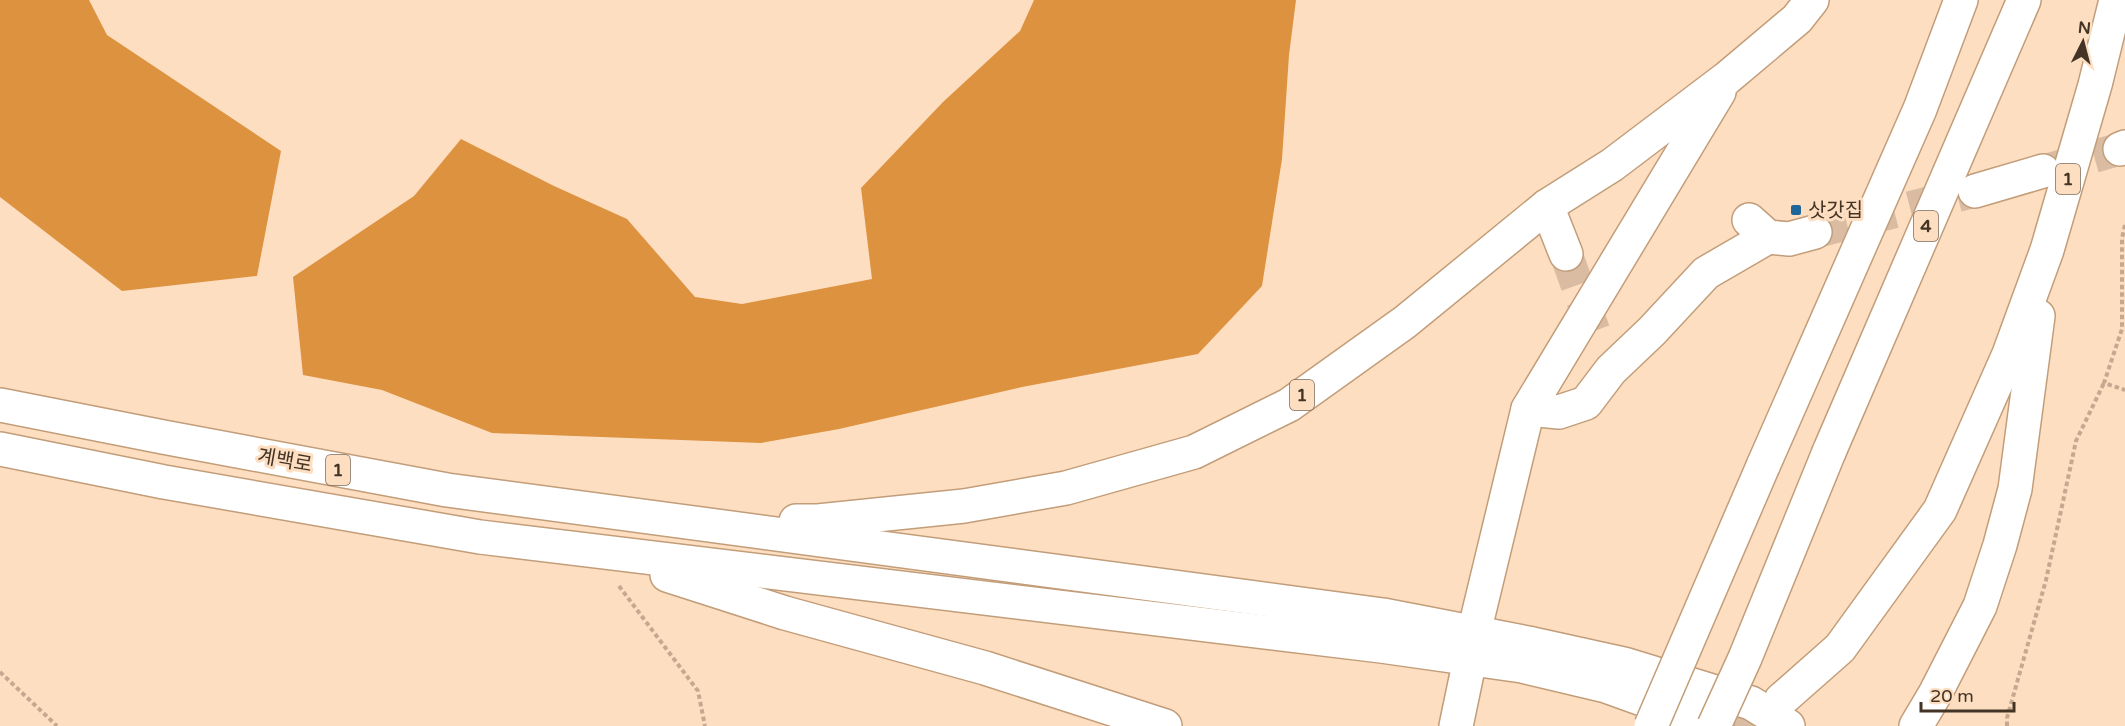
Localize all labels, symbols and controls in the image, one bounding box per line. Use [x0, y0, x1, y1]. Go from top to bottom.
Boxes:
north arrow [2053, 12, 2113, 72]
text: N [2077, 17, 2092, 39]
road number: 1 [2056, 164, 2080, 194]
place label: 삿갓집 [1808, 199, 1863, 223]
marker: 삿갓집 [1789, 203, 1803, 217]
road number: 4 [1914, 211, 1938, 241]
road number: 1 [1290, 380, 1314, 410]
street label: 계백로 [256, 444, 314, 478]
road number: 1 [326, 455, 350, 485]
scale bar [1921, 675, 2014, 713]
text: 20 m [1930, 685, 1974, 707]

